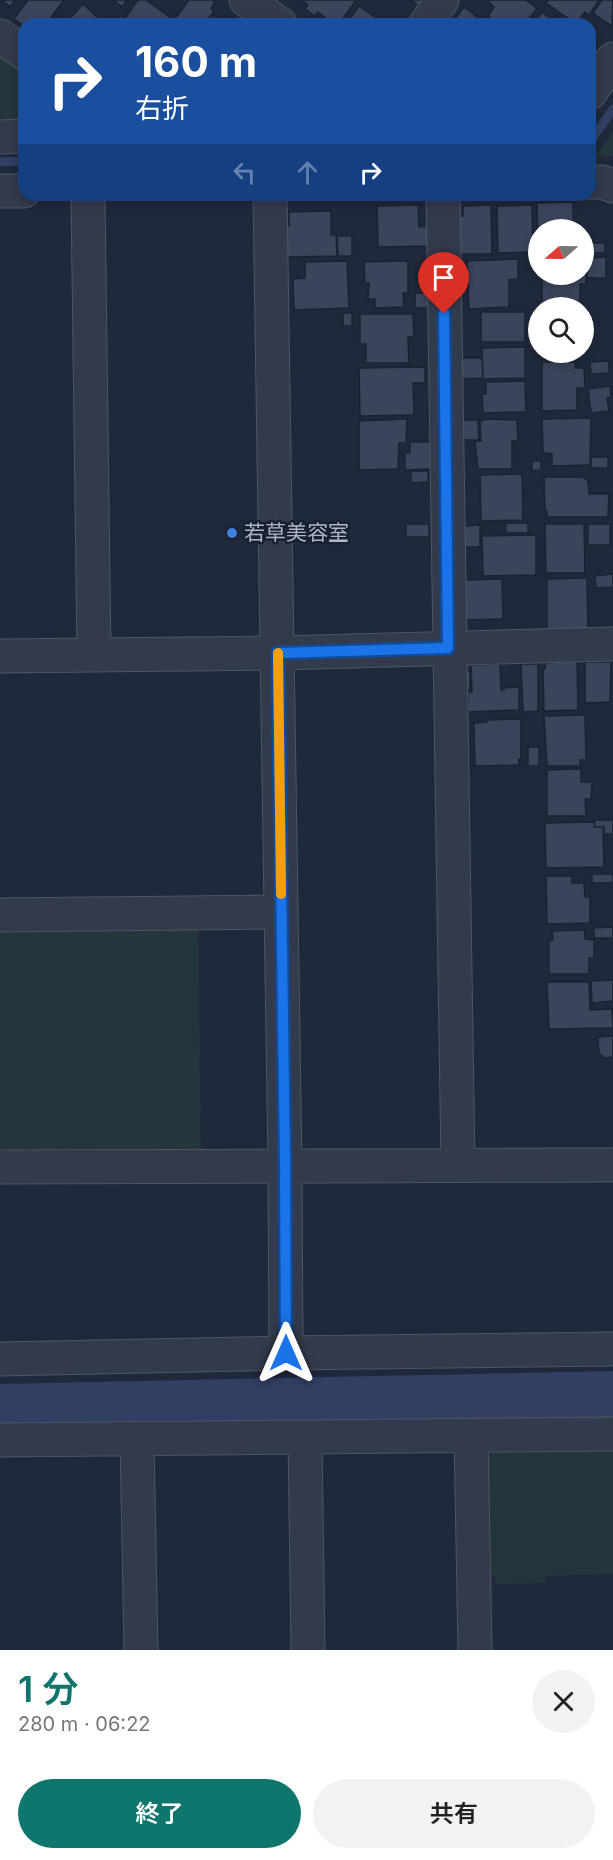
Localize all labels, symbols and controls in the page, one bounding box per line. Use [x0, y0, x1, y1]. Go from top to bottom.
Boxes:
text: 160 m [135, 36, 257, 87]
icon: right [36, 42, 114, 120]
text: 右折 [135, 92, 189, 125]
icon: left [228, 156, 261, 189]
icon: ahead [291, 156, 324, 189]
icon: right [354, 156, 387, 189]
north arrow [528, 219, 594, 285]
map controls [528, 219, 594, 363]
pin [418, 252, 469, 314]
icon: arrive [427, 261, 460, 294]
button: search [528, 297, 594, 363]
place label: 若草美容室 [244, 520, 349, 545]
marker: 若草美容室 [225, 526, 239, 540]
position arrow [254, 1321, 318, 1385]
text: 1 分 [18, 1667, 78, 1711]
button: close [532, 1670, 595, 1733]
text: 280 m · 06:22 [18, 1712, 151, 1736]
button: 終了 [18, 1779, 301, 1848]
button: 共有 [313, 1779, 595, 1848]

